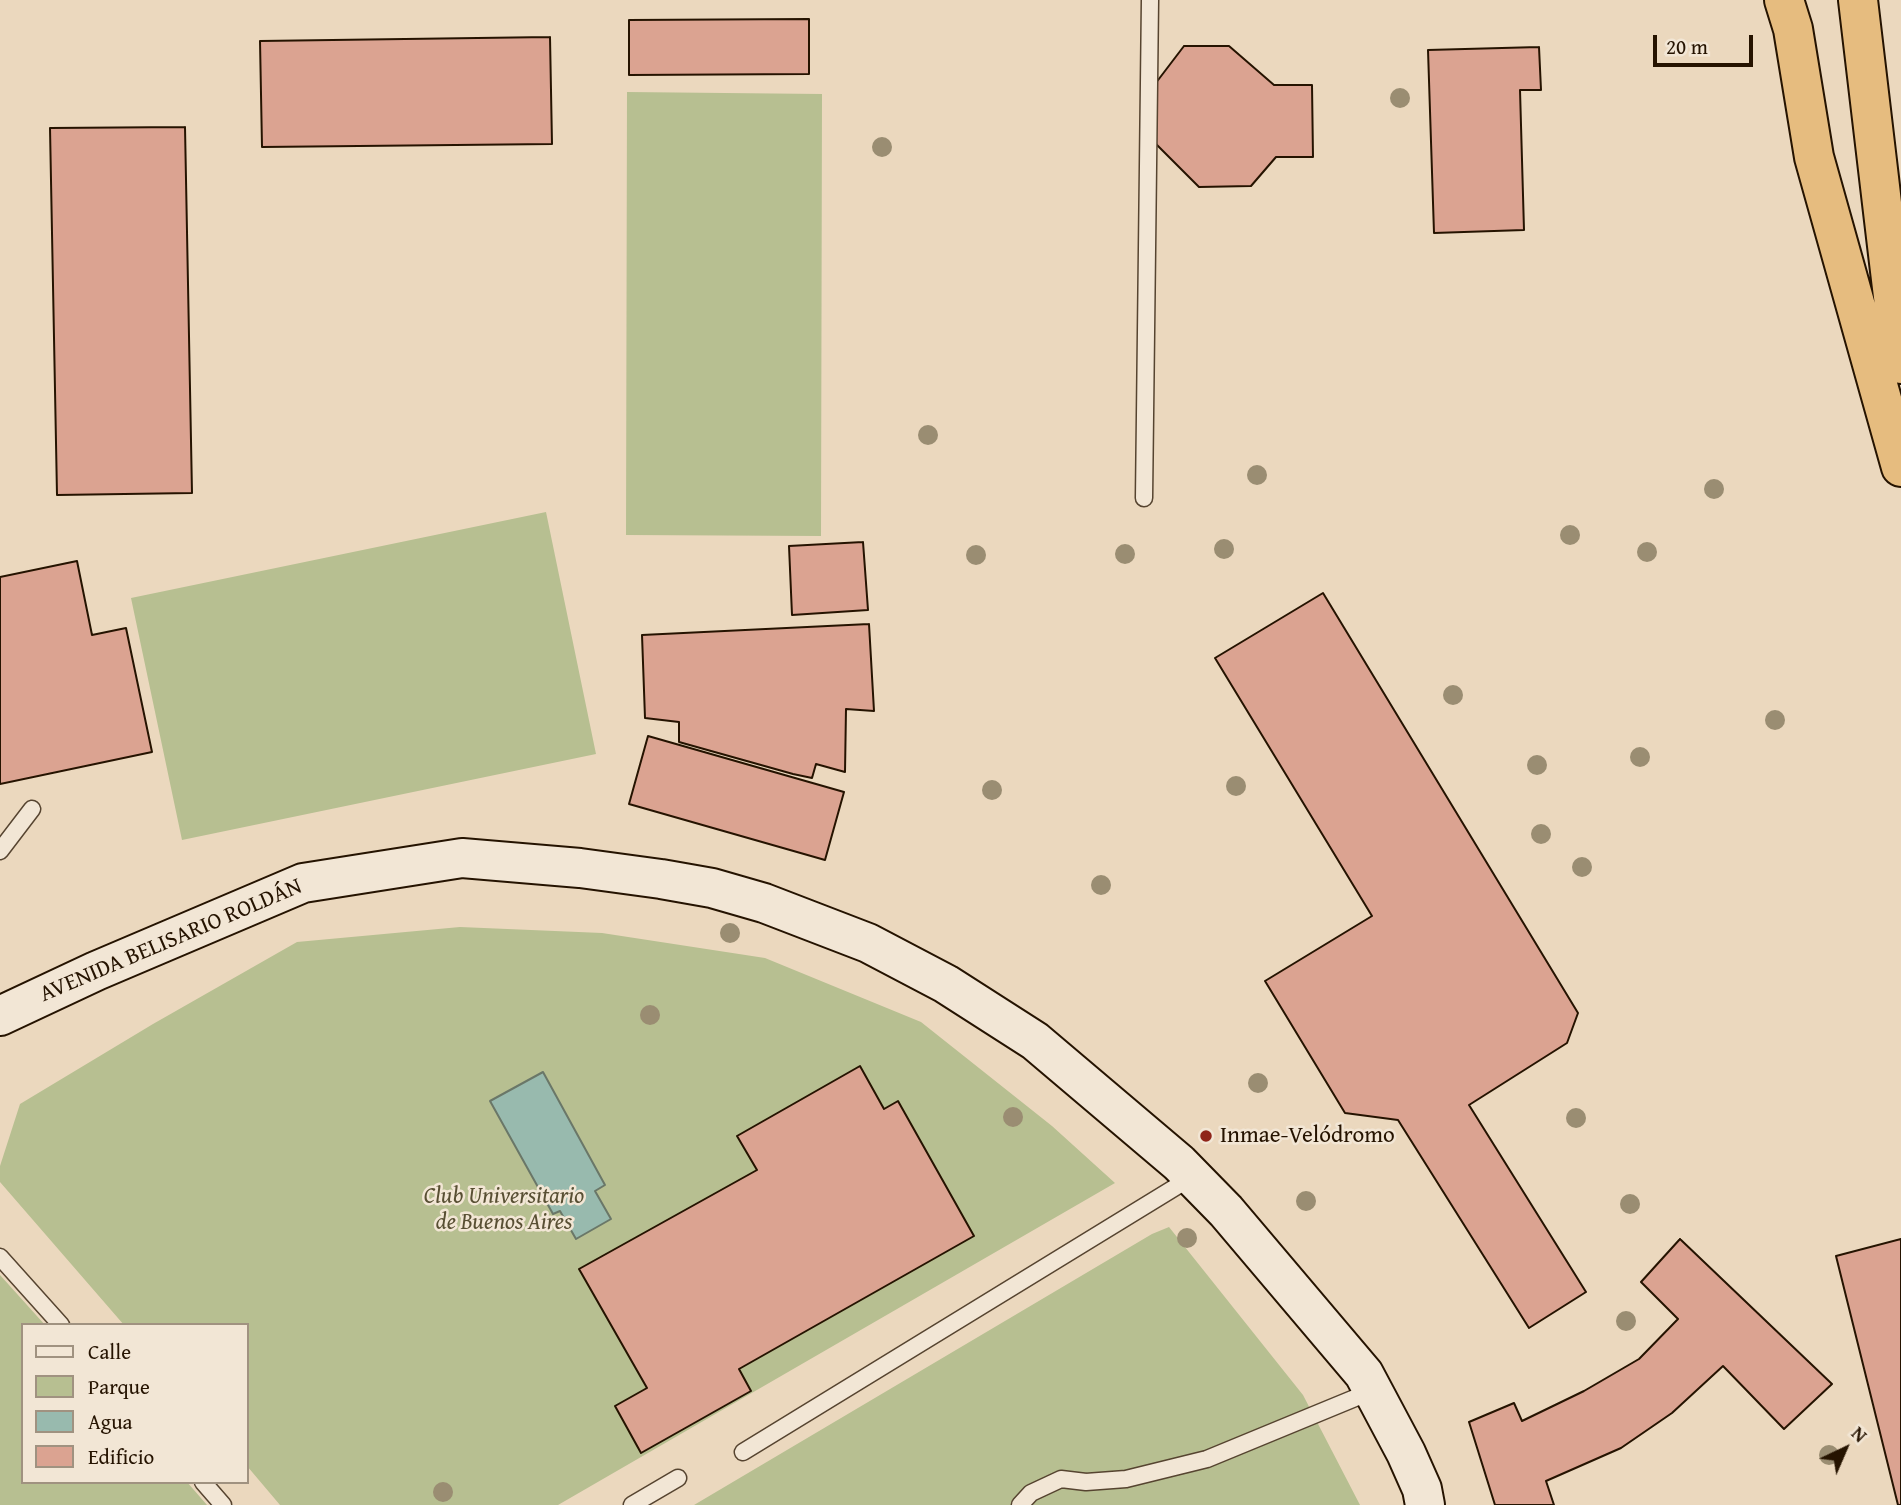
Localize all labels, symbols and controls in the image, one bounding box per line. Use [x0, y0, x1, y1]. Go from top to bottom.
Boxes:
scale bar [1656, 21, 1756, 65]
text: 20 m [1666, 31, 1708, 62]
street label: AVENIDA BELISARIO ROLDÁN [36, 873, 306, 1009]
place label: Inmae-Velódromo [1220, 1122, 1395, 1150]
marker: Inmae-Velódromo [1198, 1128, 1214, 1144]
park label: Club Universitario de Buenos Aires [424, 1183, 584, 1237]
legend [21, 1323, 248, 1484]
text: Calle [88, 1336, 131, 1367]
text: Parque [88, 1371, 150, 1402]
text: Agua [88, 1406, 132, 1437]
north arrow [1810, 1414, 1880, 1484]
text: N [1845, 1419, 1874, 1448]
text: Edificio [88, 1441, 154, 1472]

